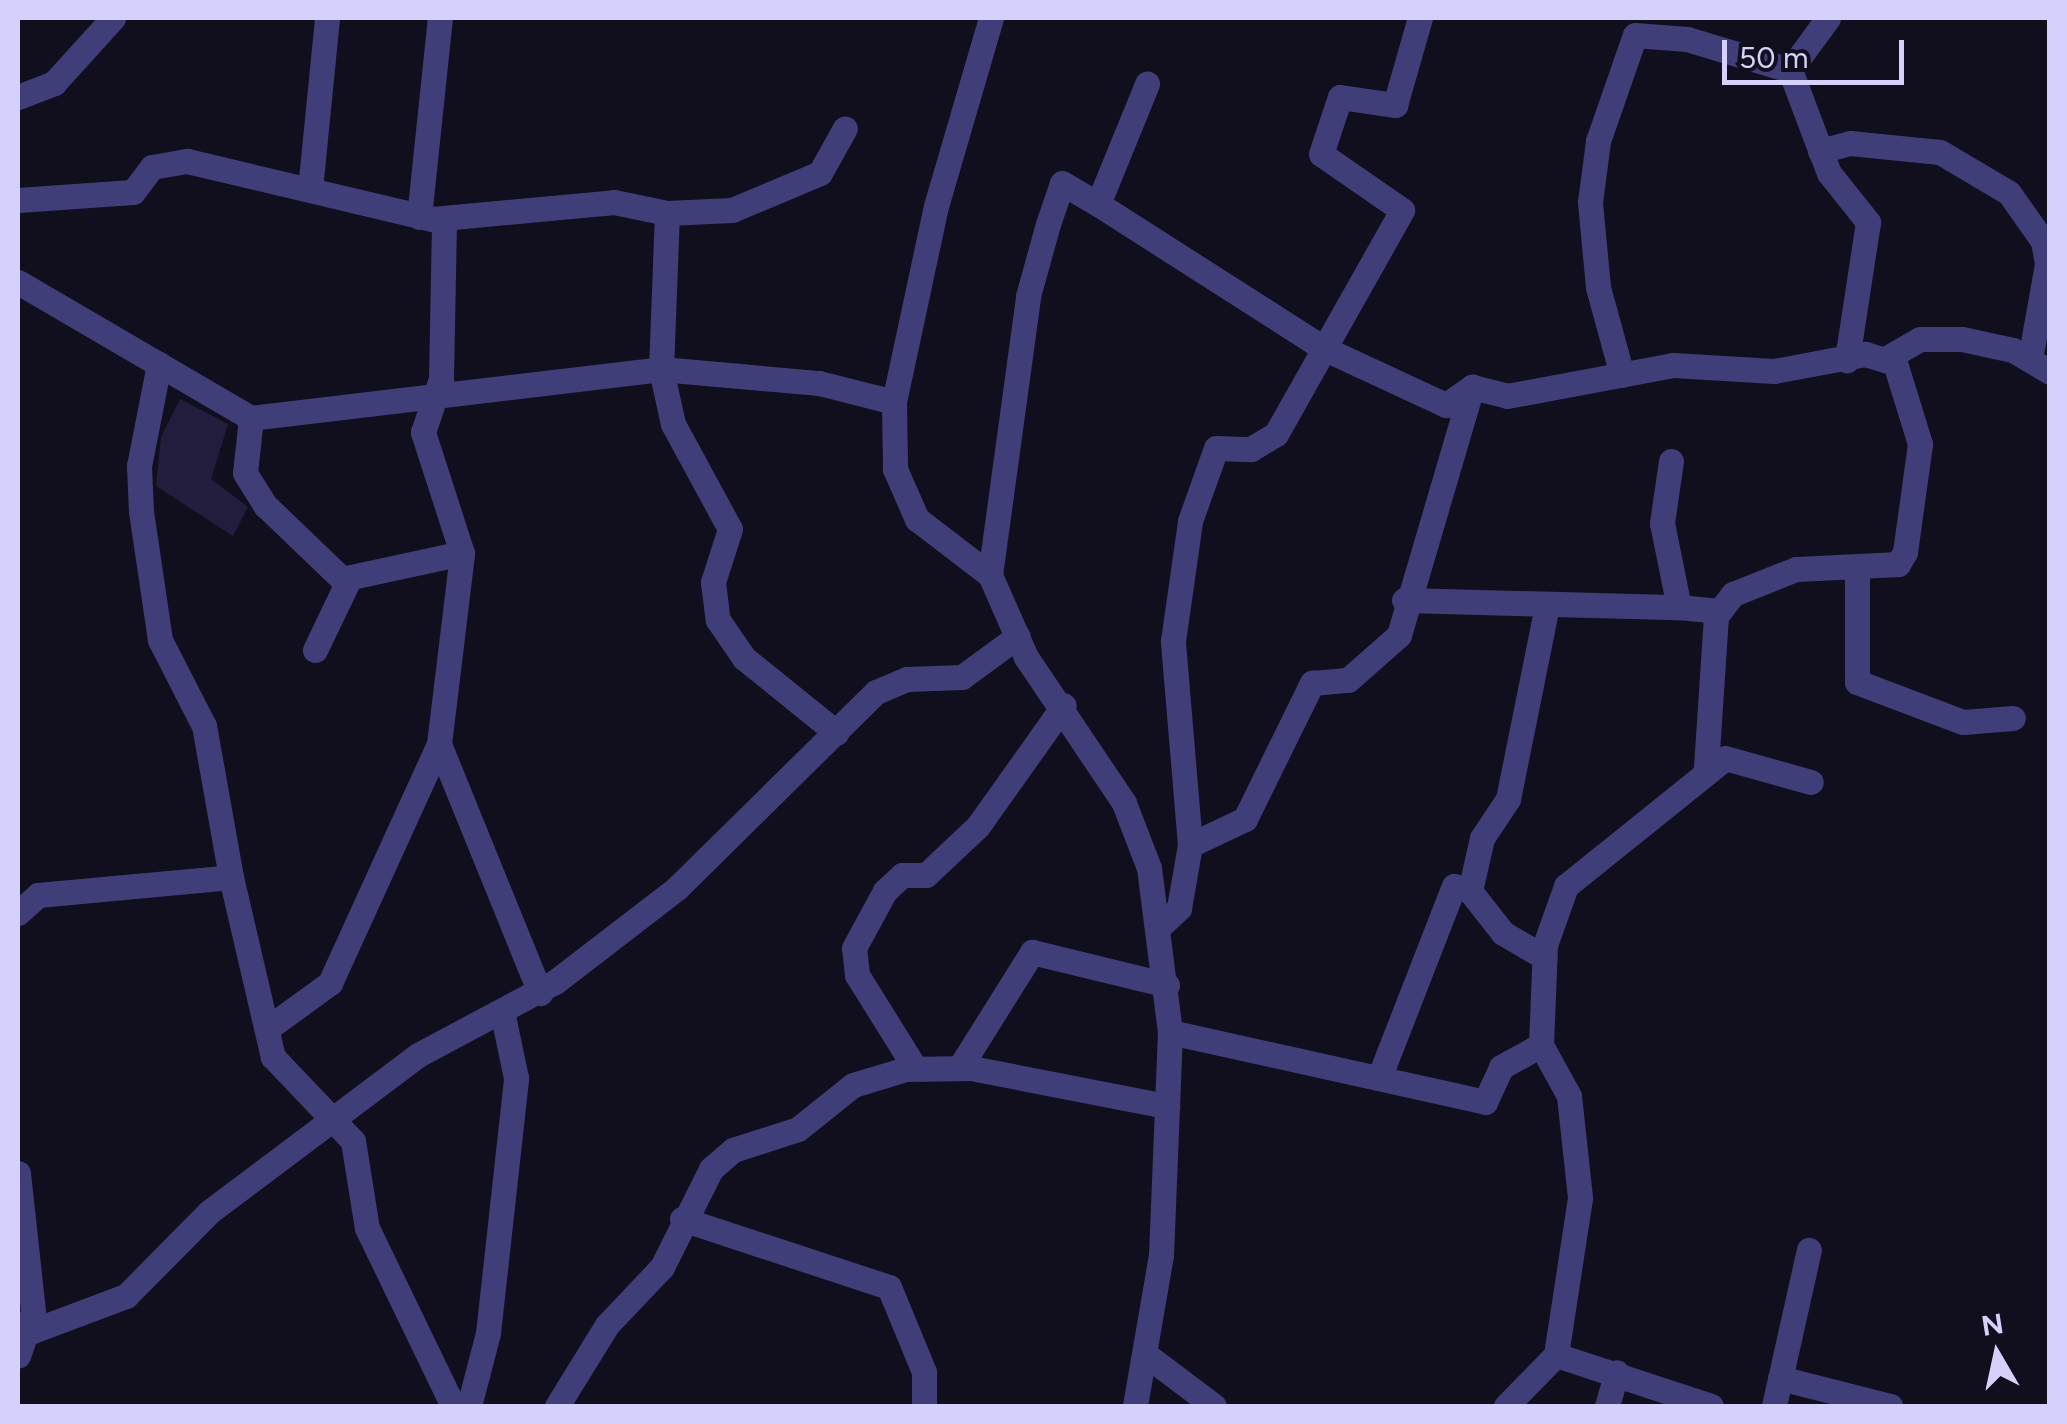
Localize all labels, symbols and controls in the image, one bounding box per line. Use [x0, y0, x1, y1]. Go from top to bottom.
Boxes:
scale bar [1727, 20, 1910, 82]
text: 50 m [1739, 39, 1808, 76]
north arrow [1947, 1304, 2047, 1404]
text: N [1979, 1306, 2006, 1343]

